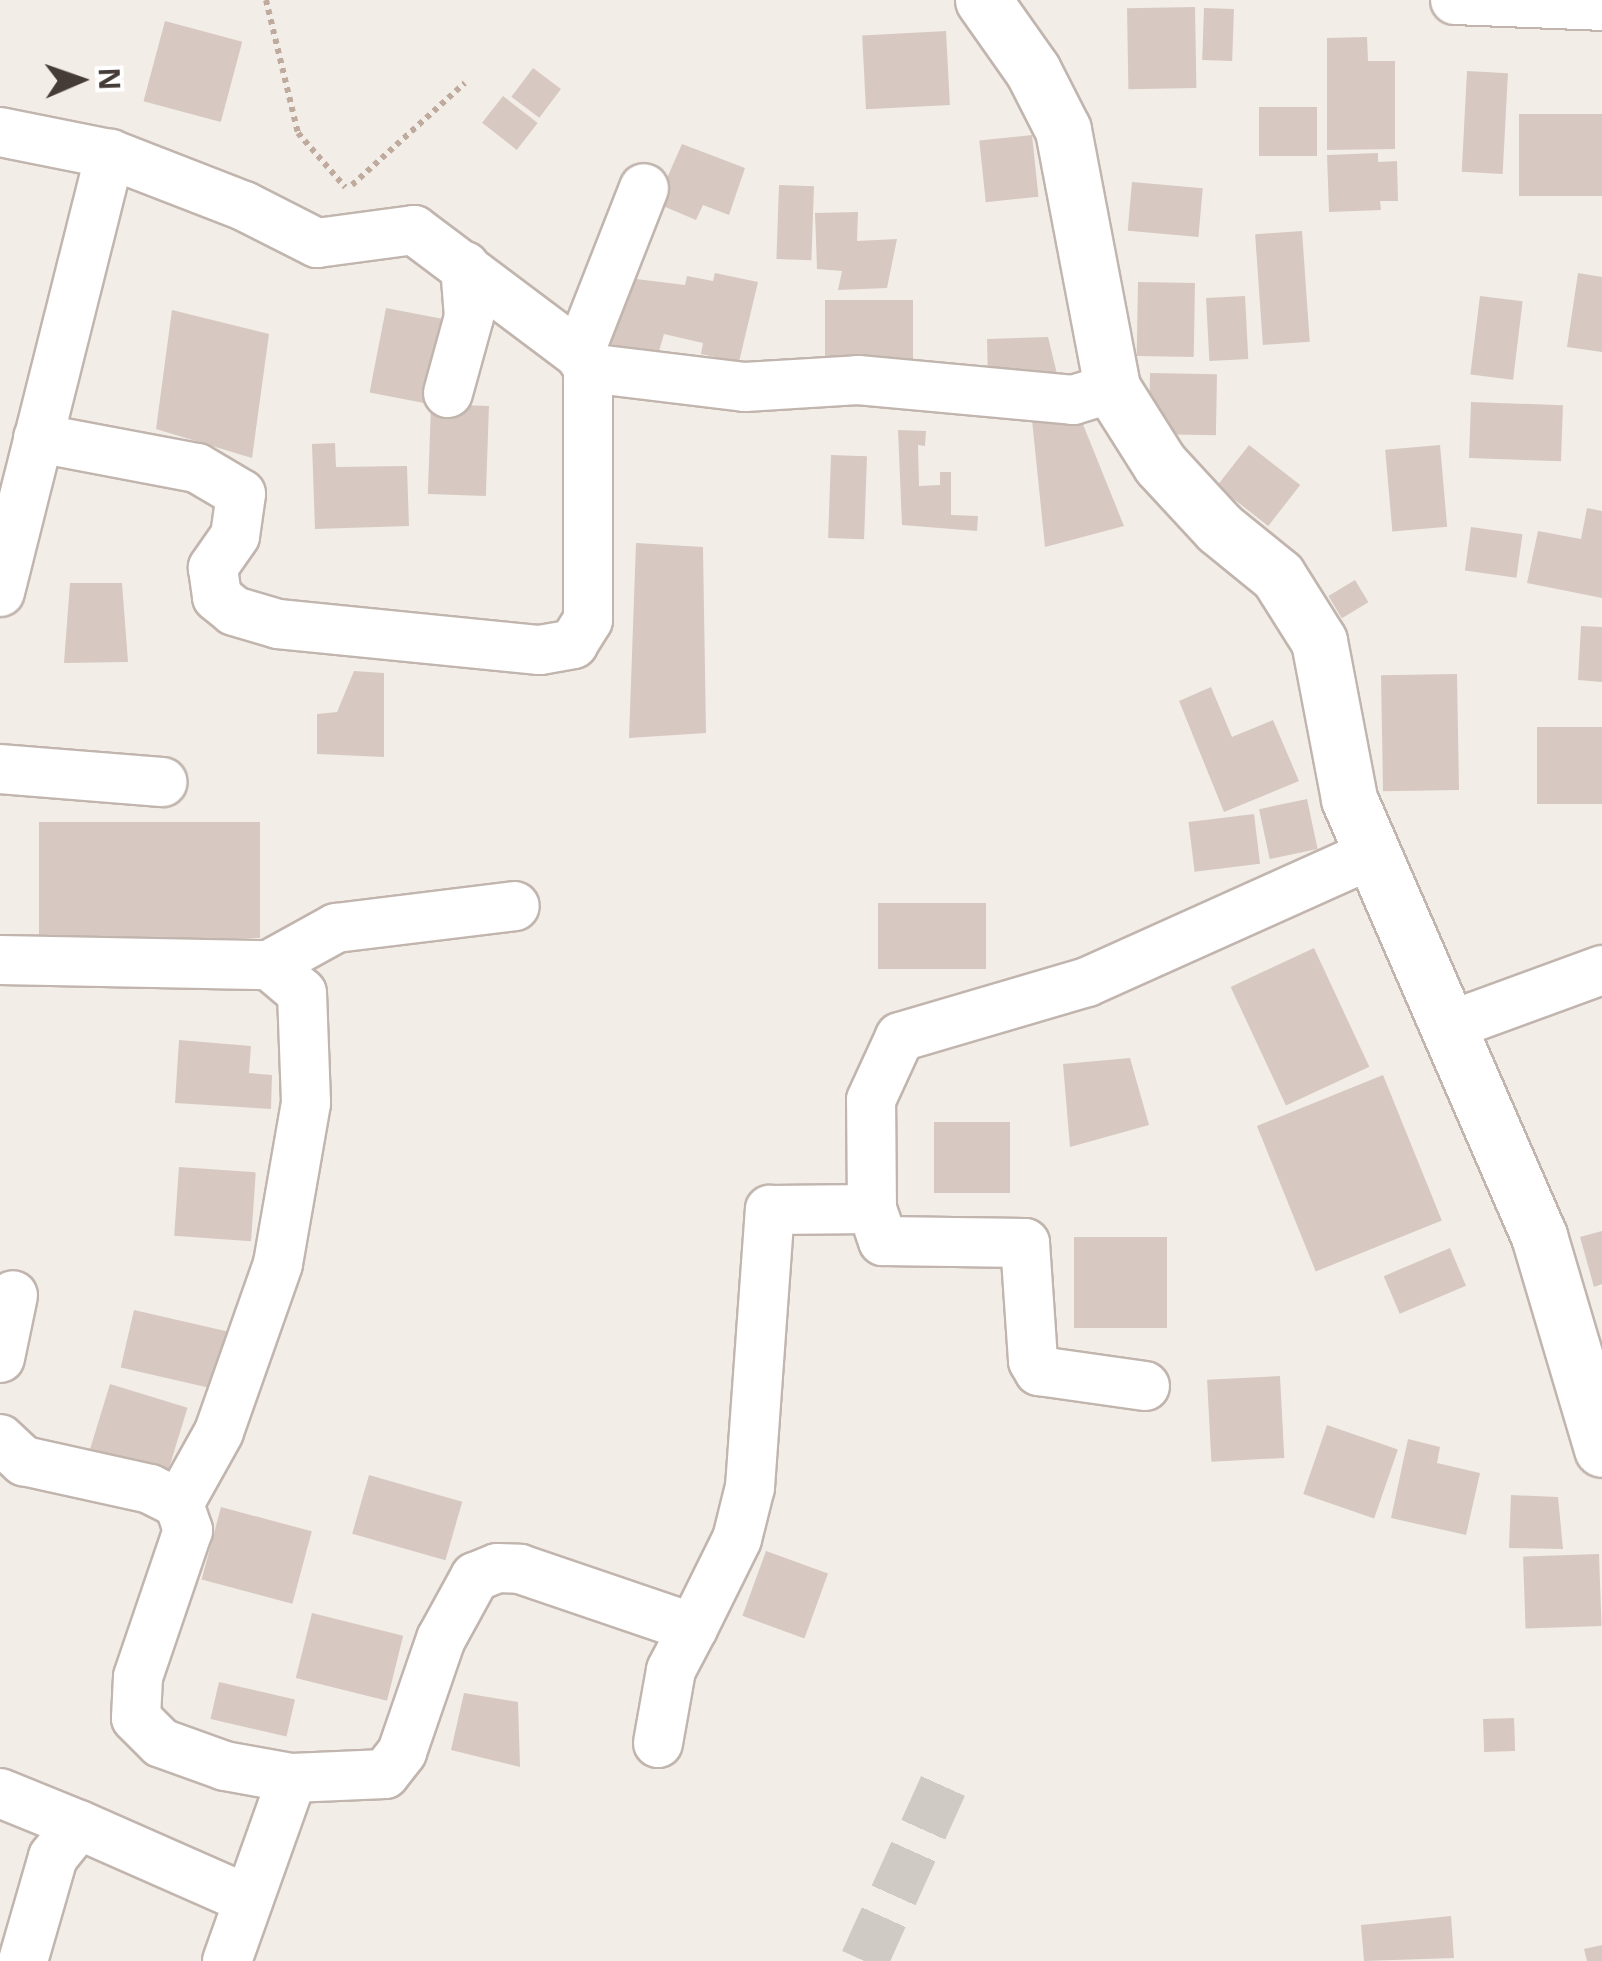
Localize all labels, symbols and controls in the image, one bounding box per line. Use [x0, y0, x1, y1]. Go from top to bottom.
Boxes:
north arrow [30, 30, 130, 130]
text: N [91, 67, 129, 91]

